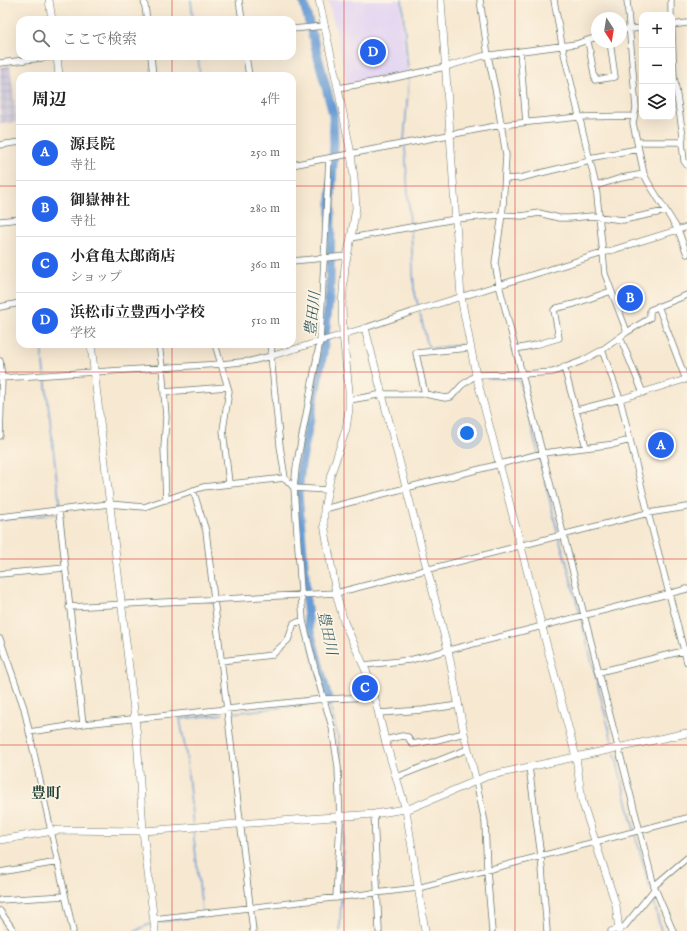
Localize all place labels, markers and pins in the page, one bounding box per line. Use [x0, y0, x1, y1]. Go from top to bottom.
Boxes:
pin: D [360, 37, 386, 67]
pin: B [617, 283, 643, 313]
pin: A [648, 430, 674, 460]
pin: C [352, 673, 378, 703]

